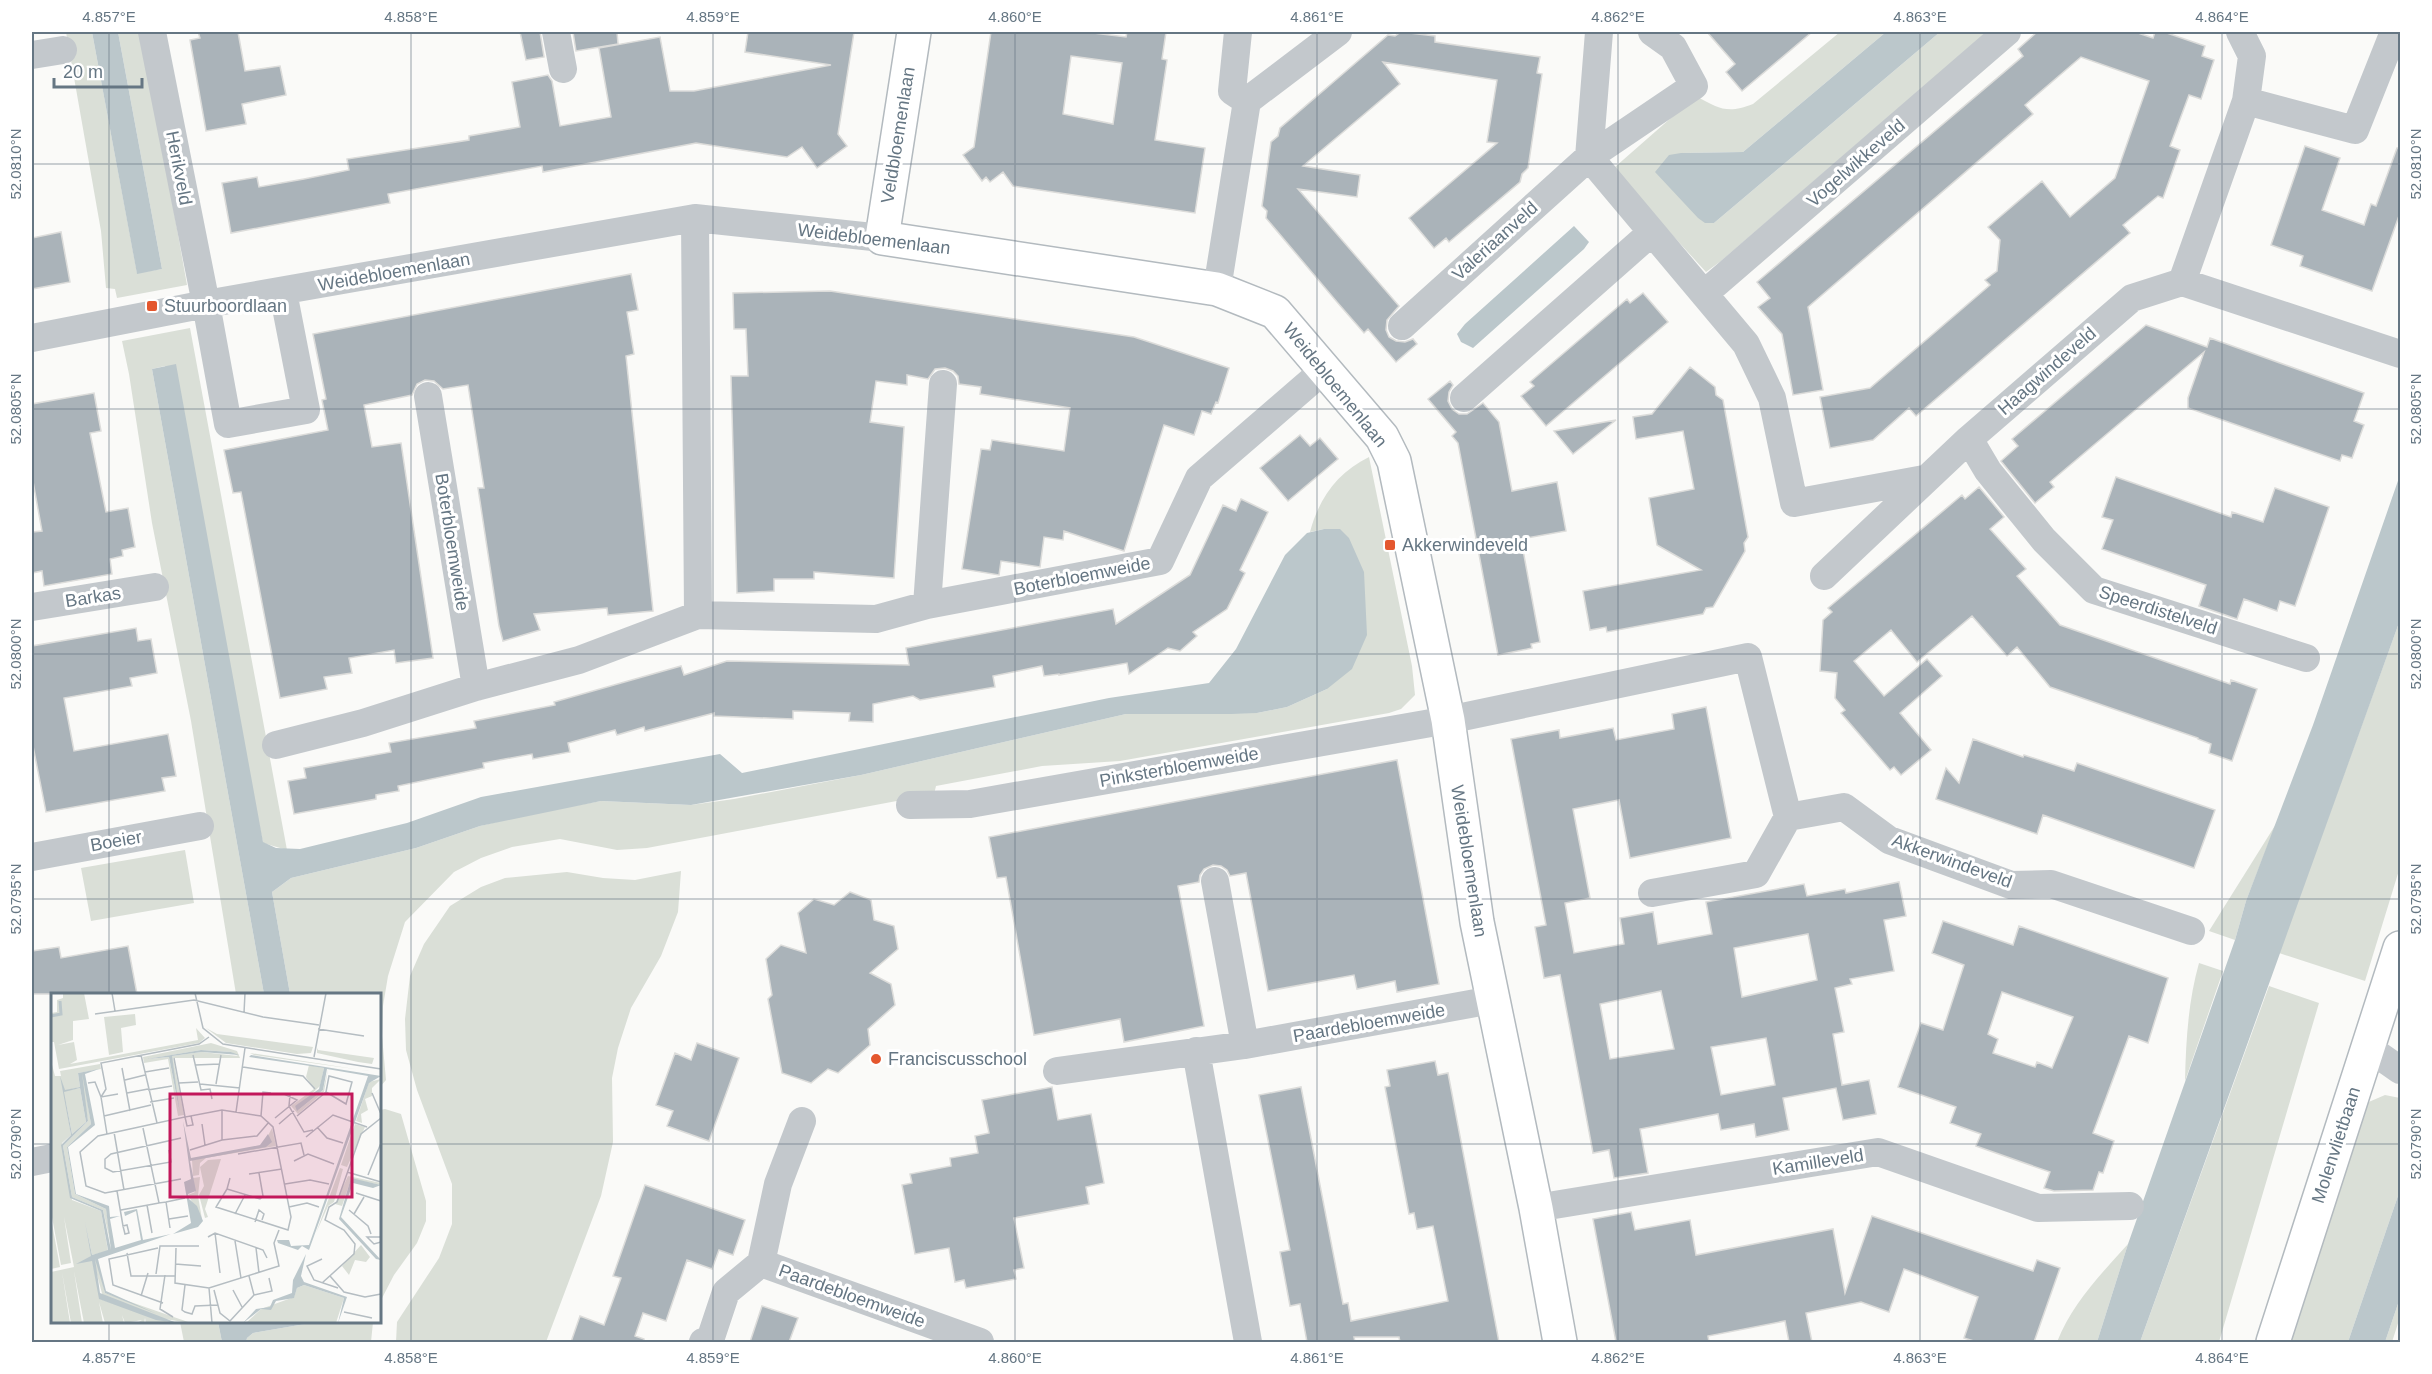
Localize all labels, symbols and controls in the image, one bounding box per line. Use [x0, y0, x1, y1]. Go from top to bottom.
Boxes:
text: 4.857°E [82, 8, 136, 25]
text: 4.858°E [384, 8, 438, 25]
text: 4.859°E [686, 8, 740, 25]
text: 4.860°E [988, 8, 1042, 25]
text: 4.861°E [1290, 8, 1344, 25]
text: 4.862°E [1591, 8, 1645, 25]
text: 4.863°E [1893, 8, 1947, 25]
text: 4.864°E [2195, 8, 2249, 25]
scale bar [54, 51, 142, 89]
text: 20 m [63, 62, 103, 82]
street label: Veldbloemenlaan [877, 65, 919, 205]
street label: Vogelwikkeveld [1803, 115, 1909, 211]
text: 52.0810°N [7, 128, 24, 200]
text: 52.0810°N [2407, 128, 2424, 200]
street label: Herikveld [162, 129, 196, 207]
street label: Valeriaanveld [1448, 198, 1542, 284]
street label: Weidebloemenlaan [796, 220, 952, 258]
street label: Weidebloemenlaan [317, 249, 471, 295]
place label: Stuurboordlaan [164, 296, 287, 316]
marker: Stuurboordlaan [145, 299, 159, 313]
street label: Weidebloemenlaan [1279, 319, 1391, 451]
street label: Haagwindeveld [1994, 323, 2100, 419]
text: 52.0805°N [7, 373, 24, 445]
text: 52.0805°N [2407, 373, 2424, 445]
street label: Boterbloemweide [431, 472, 473, 612]
place label: Akkerwindeveld [1402, 535, 1528, 555]
marker: Akkerwindeveld [1383, 538, 1397, 552]
street label: Boterbloemweide [1012, 553, 1152, 599]
street label: Speerdistelveld [2096, 581, 2220, 639]
street label: Barkas [64, 583, 122, 611]
text: 52.0800°N [7, 618, 24, 690]
text: 52.0800°N [2407, 618, 2424, 690]
street label: Pinksterbloemweide [1098, 743, 1260, 791]
street label: Weidebloemenlaan [1447, 783, 1491, 939]
street label: Boeier [89, 827, 143, 855]
street label: Akkerwindeveld [1889, 830, 2015, 892]
text: 52.0795°N [7, 863, 24, 935]
text: 52.0795°N [2407, 863, 2424, 935]
inset map [51, 993, 381, 1323]
street label: Paardebloemweide [1291, 1000, 1447, 1046]
place label: Franciscusschool [888, 1049, 1027, 1069]
marker: Franciscusschool [869, 1052, 883, 1066]
street label: Molenvlietbaan [2308, 1084, 2364, 1206]
text: 52.0790°N [7, 1108, 24, 1180]
text: 52.0790°N [2407, 1108, 2424, 1180]
street label: Kamilleveld [1771, 1145, 1865, 1179]
street label: Paardebloemweide [776, 1260, 928, 1332]
text: 4.857°E [82, 1349, 136, 1366]
text: 4.858°E [384, 1349, 438, 1366]
text: 4.859°E [686, 1349, 740, 1366]
text: 4.860°E [988, 1349, 1042, 1366]
text: 4.861°E [1290, 1349, 1344, 1366]
text: 4.862°E [1591, 1349, 1645, 1366]
text: 4.863°E [1893, 1349, 1947, 1366]
text: 4.864°E [2195, 1349, 2249, 1366]

